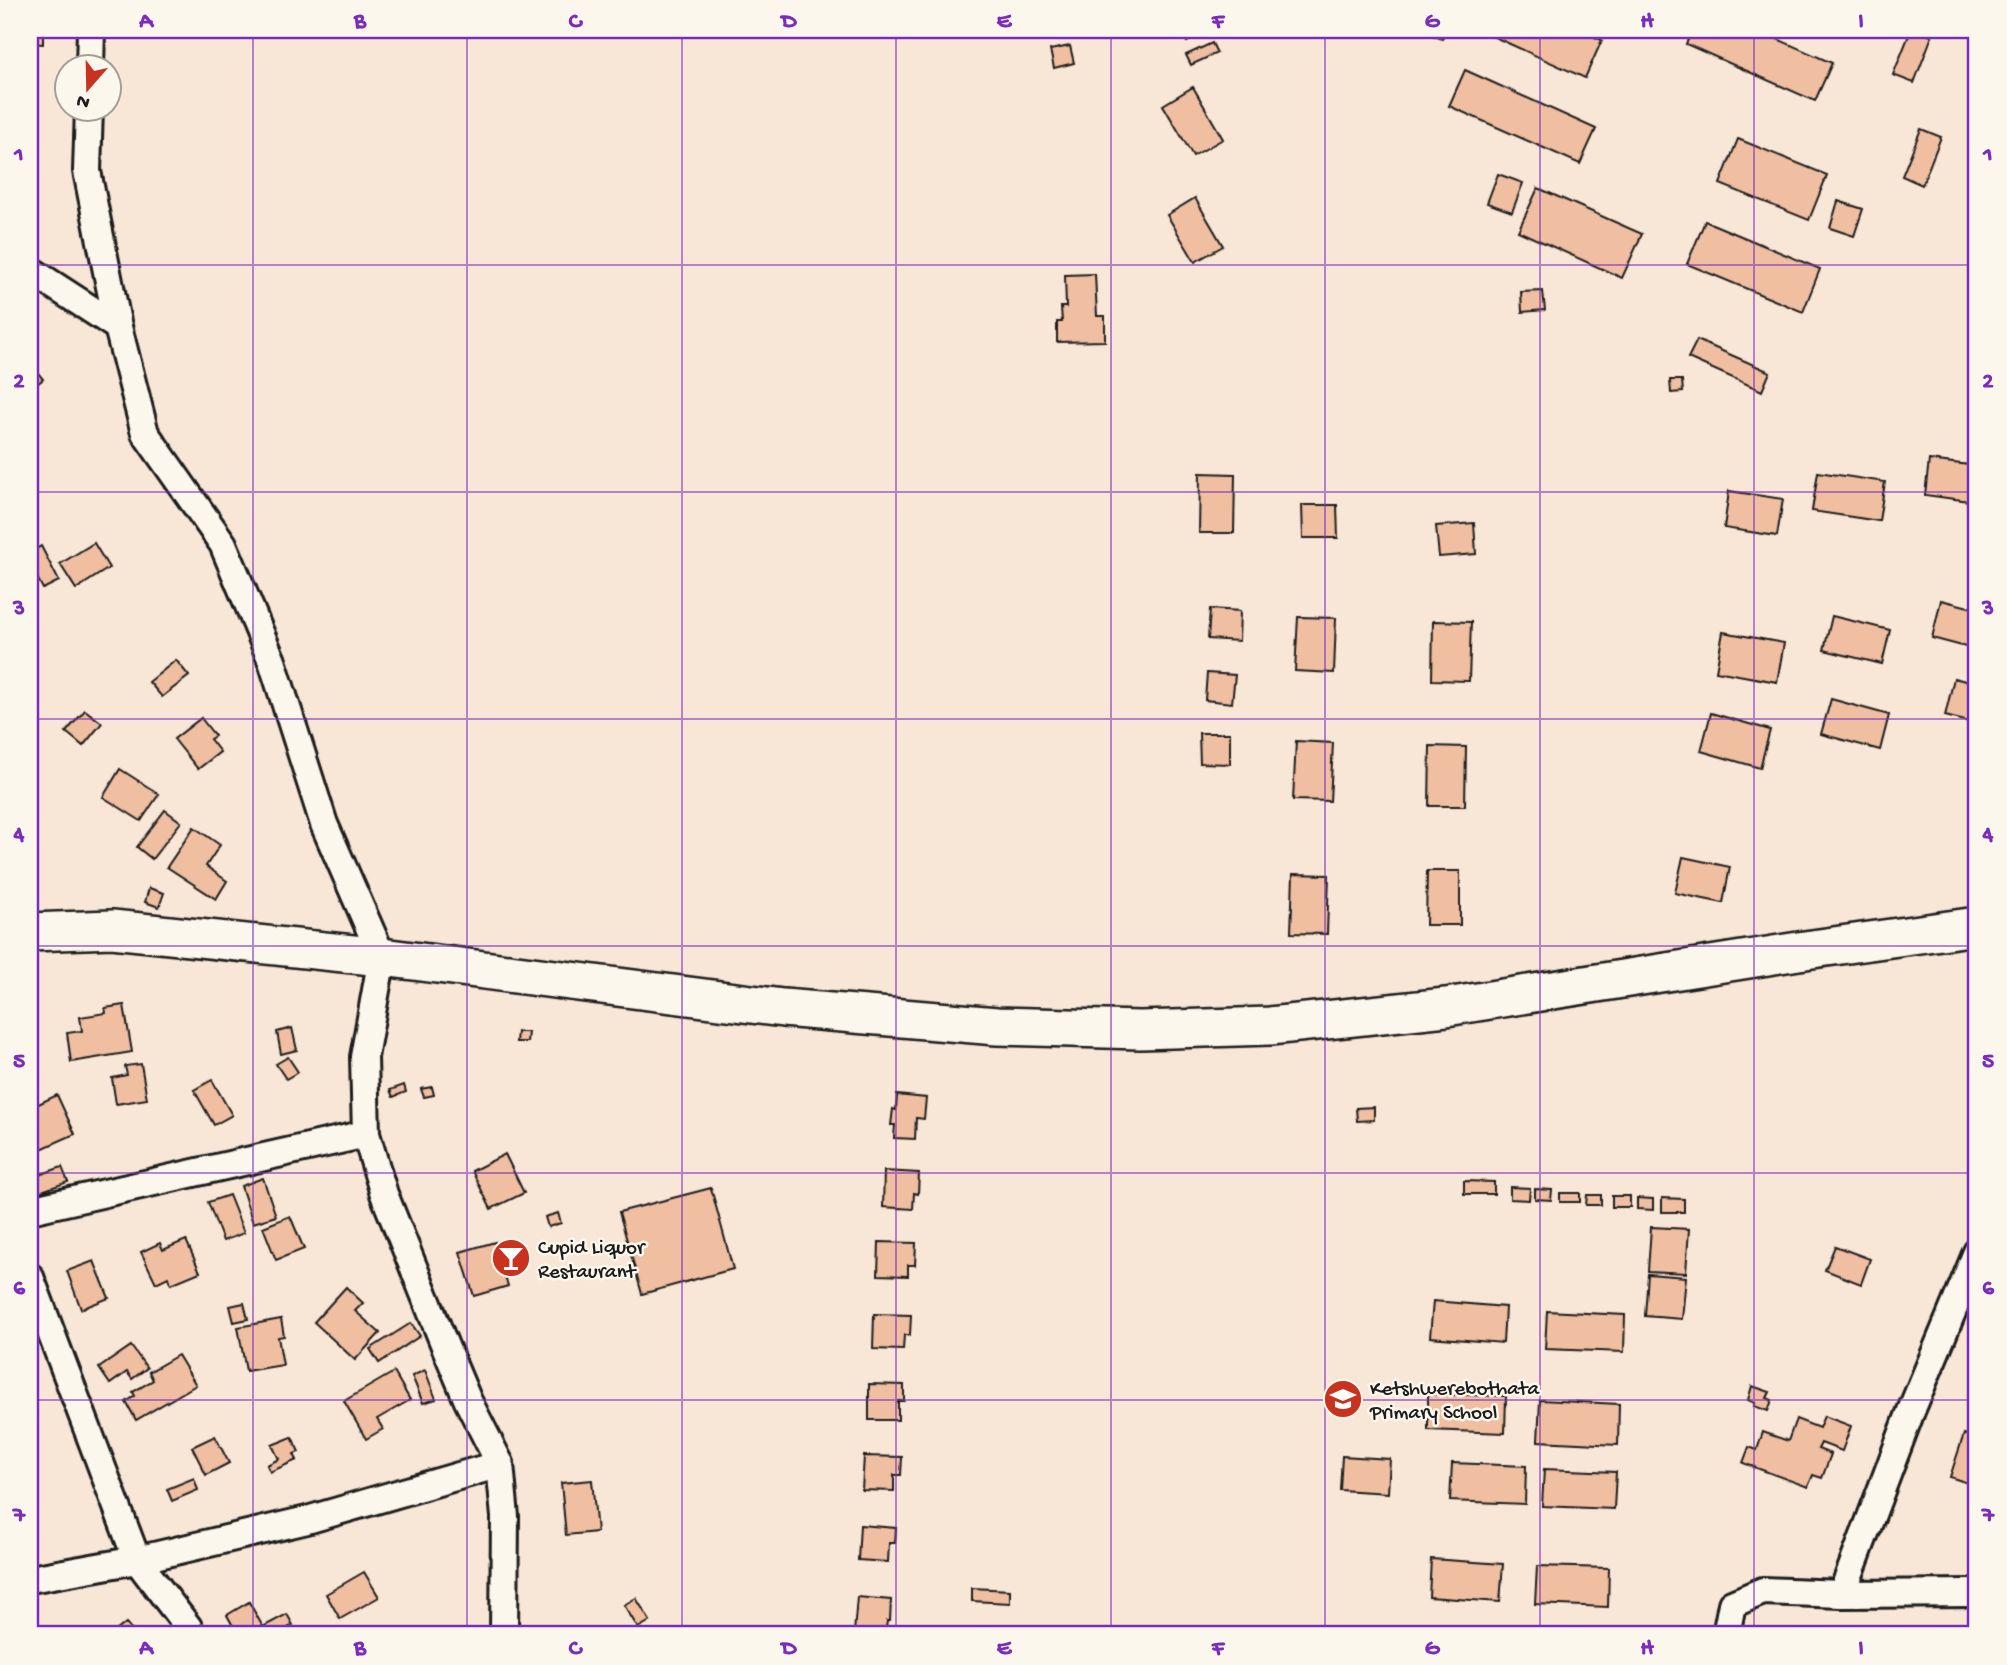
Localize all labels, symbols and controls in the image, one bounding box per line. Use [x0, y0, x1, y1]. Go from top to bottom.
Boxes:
text: A [138, 9, 154, 36]
text: B [353, 9, 367, 36]
text: C [569, 9, 584, 36]
text: D [780, 9, 798, 36]
text: E [997, 9, 1013, 36]
text: F [1211, 9, 1226, 36]
text: G [1425, 9, 1441, 36]
text: H [1640, 9, 1654, 36]
text: I [1858, 9, 1864, 36]
north arrow [52, 52, 122, 122]
text: N [74, 88, 93, 114]
text: 1 [13, 142, 24, 169]
text: 1 [1982, 142, 1993, 169]
text: 2 [13, 369, 25, 396]
text: 2 [1982, 369, 1994, 396]
text: 3 [12, 596, 25, 623]
text: 3 [1981, 596, 1994, 623]
text: 4 [13, 822, 25, 849]
text: 4 [1982, 822, 1994, 849]
text: 5 [13, 1049, 25, 1076]
text: 5 [1982, 1049, 1994, 1076]
bar icon: Cupid Liquor Restaurant [490, 1237, 532, 1279]
place label: Cupid Liquor Restaurant [538, 1237, 646, 1286]
text: 6 [13, 1276, 26, 1303]
text: 6 [1982, 1276, 1995, 1303]
school or university icon: Ketshwerebothata Primary School [1322, 1378, 1364, 1420]
place label: Ketshwerebothata Primary School [1369, 1378, 1540, 1427]
text: 7 [12, 1503, 26, 1530]
text: 7 [1981, 1503, 1995, 1530]
text: A [138, 1636, 154, 1663]
text: B [353, 1636, 367, 1663]
text: C [569, 1636, 584, 1663]
text: D [780, 1636, 798, 1663]
text: E [997, 1636, 1013, 1663]
text: F [1211, 1636, 1226, 1663]
text: G [1425, 1636, 1441, 1663]
text: H [1640, 1636, 1654, 1663]
text: I [1858, 1636, 1864, 1663]

